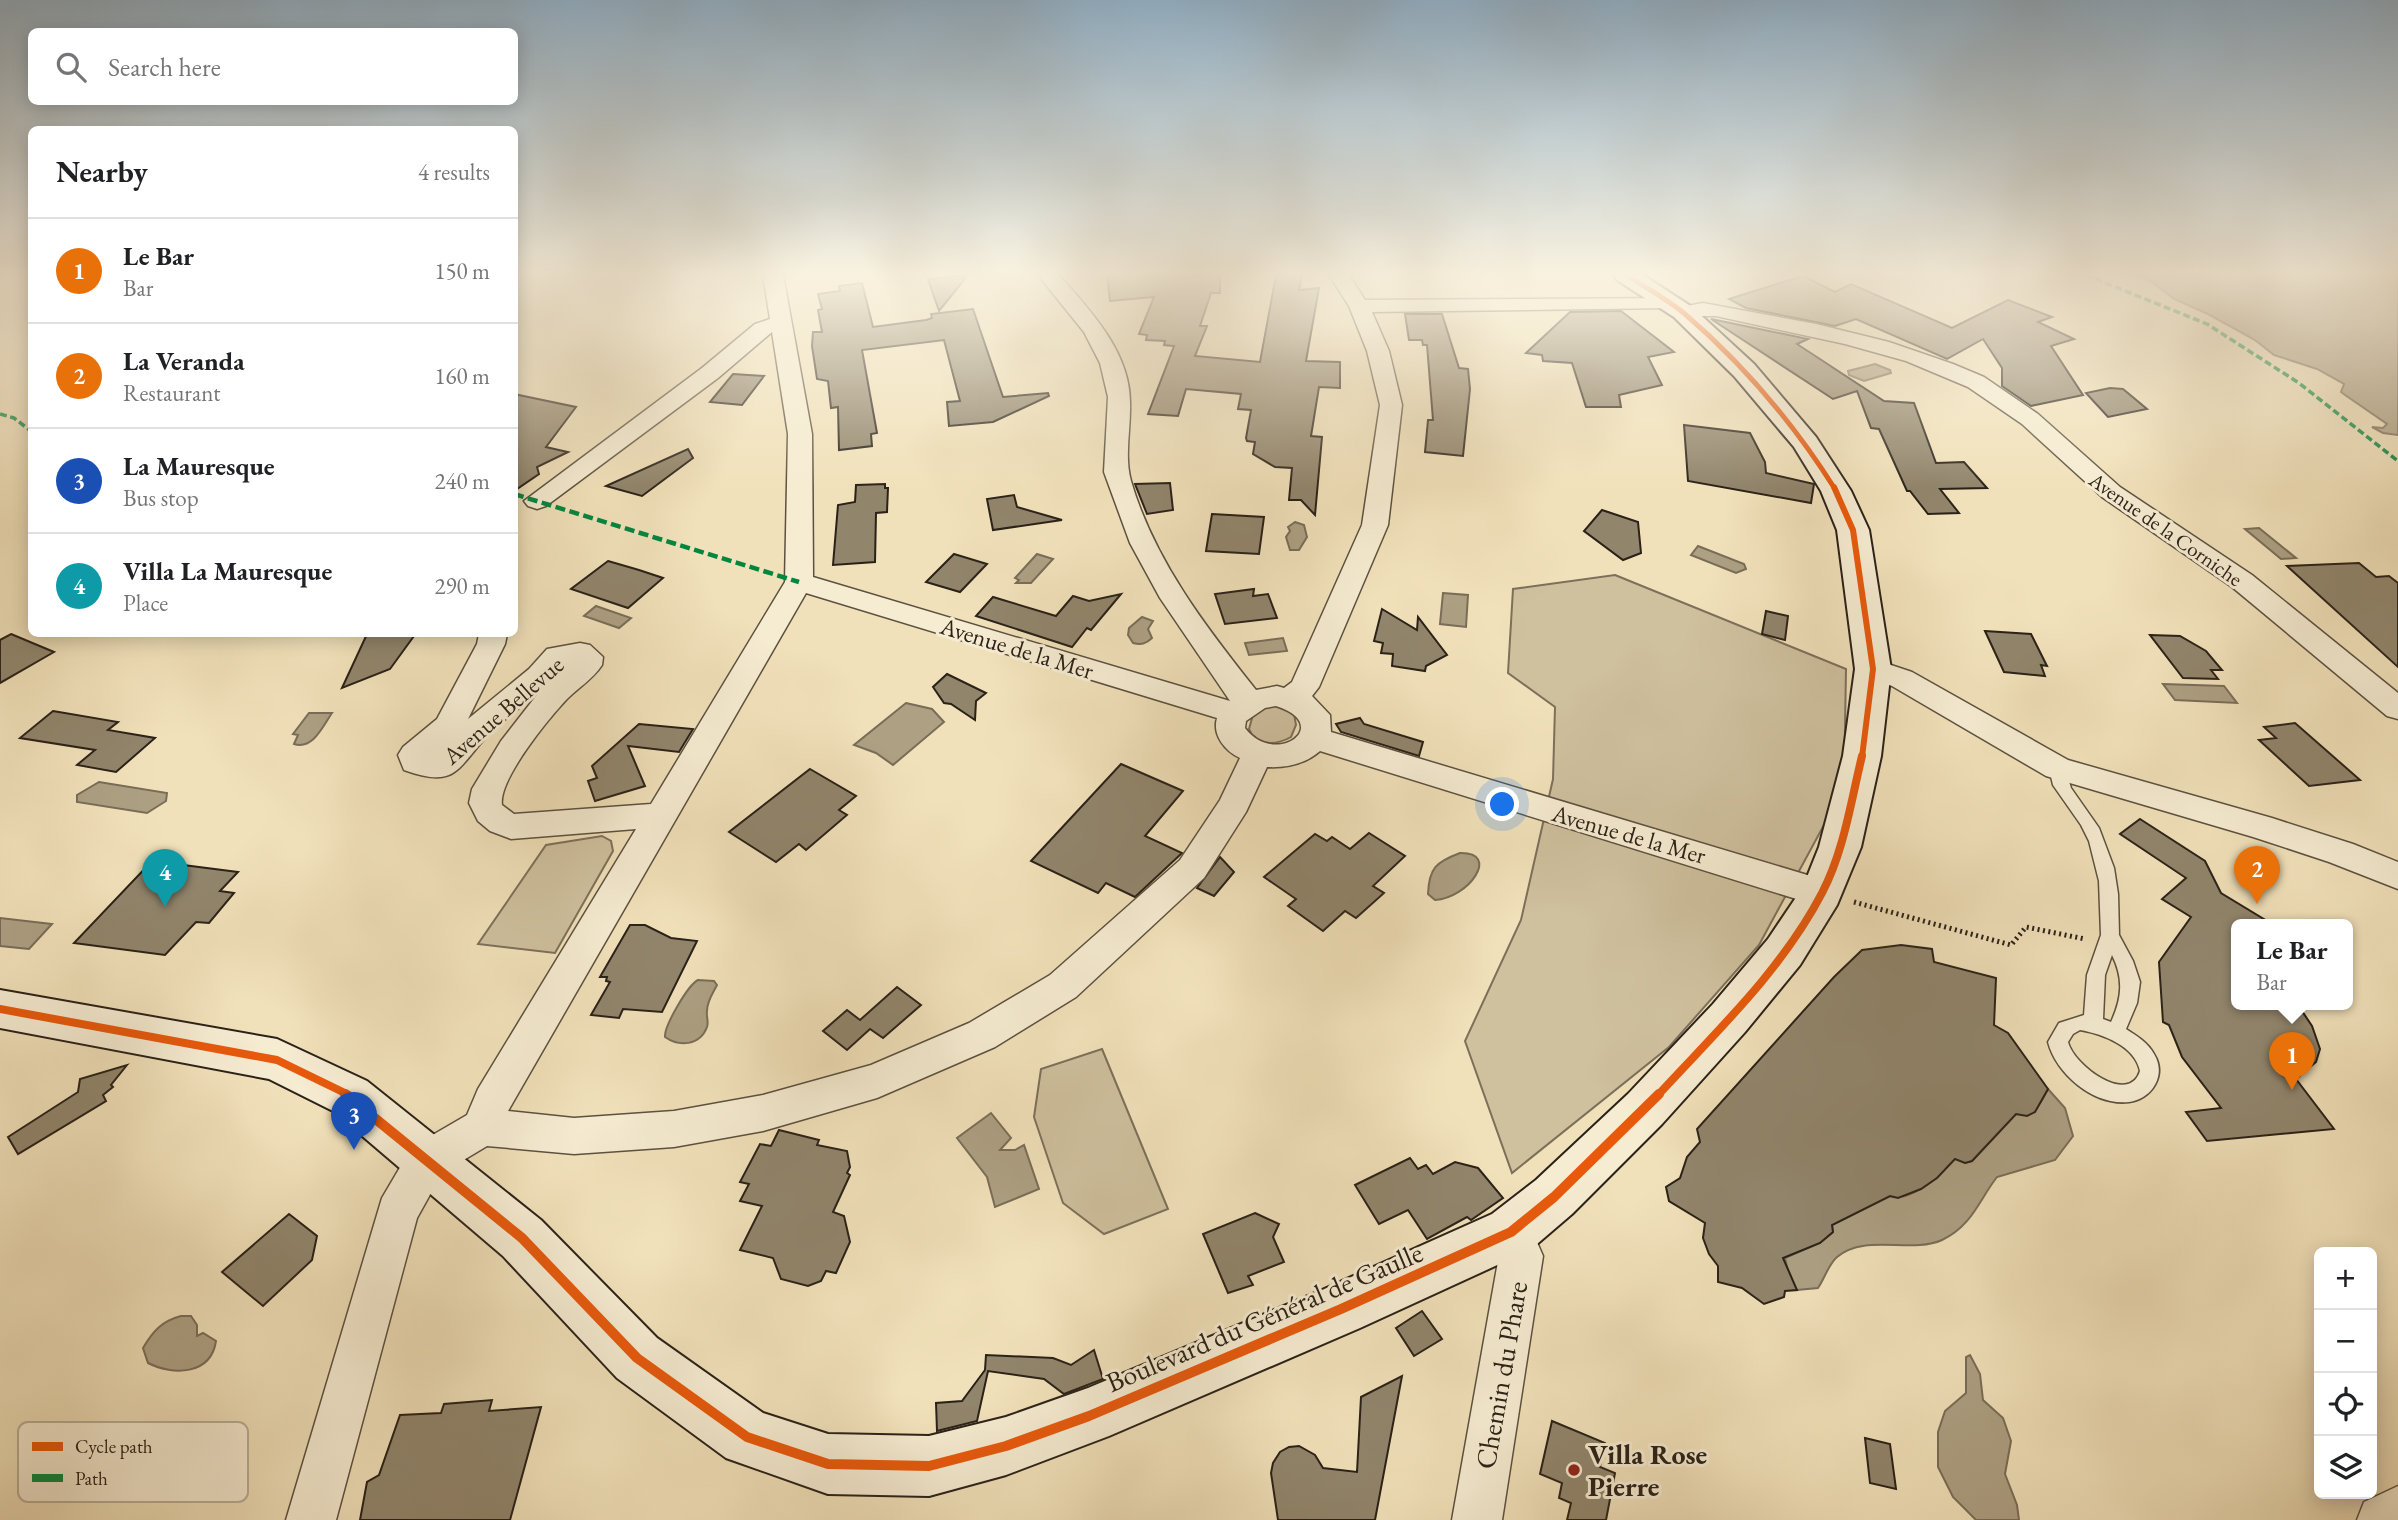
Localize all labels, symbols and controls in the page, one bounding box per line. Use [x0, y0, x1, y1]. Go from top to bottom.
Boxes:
search box [28, 28, 518, 105]
icon: search [52, 48, 90, 86]
text: Search here [108, 50, 221, 84]
text: Nearby [56, 152, 148, 191]
text: 4 results [418, 157, 490, 187]
text: Le Bar [123, 239, 194, 273]
text: 1 [73, 256, 85, 286]
text: 150 m [434, 256, 490, 286]
text: Bar [123, 273, 153, 303]
text: La Veranda [123, 344, 245, 378]
text: 2 [73, 361, 85, 391]
text: 160 m [434, 361, 490, 391]
text: Restaurant [123, 378, 221, 408]
text: La Mauresque [123, 449, 275, 483]
street label: Avenue de la Corniche [2083, 465, 2248, 592]
text: 3 [73, 466, 85, 496]
text: 240 m [434, 466, 490, 496]
text: Bus stop [123, 483, 199, 513]
text: Villa La Mauresque [123, 554, 332, 588]
text: 4 [73, 571, 85, 601]
text: 290 m [434, 571, 490, 601]
text: Place [123, 588, 168, 618]
street label: Avenue de la Mer [936, 610, 1097, 686]
street label: Avenue Bellevue [435, 649, 570, 772]
your location [1485, 787, 1519, 821]
street label: Avenue de la Mer [1548, 797, 1710, 871]
pin: 2 [2234, 846, 2280, 904]
pin: 4 [142, 849, 188, 907]
popup [2231, 919, 2353, 1010]
text: Le Bar [2256, 933, 2328, 967]
text: Bar [2256, 967, 2287, 997]
pin: 1 [2269, 1032, 2315, 1090]
pin: 3 [331, 1092, 377, 1150]
street label: Boulevard du Général de Gaulle [1100, 1234, 1428, 1400]
map controls [2314, 1247, 2377, 1499]
button: + [2314, 1247, 2377, 1310]
street label: Chemin du Phare [1467, 1278, 1535, 1472]
button: − [2314, 1310, 2377, 1373]
button: locate [2314, 1373, 2377, 1436]
legend [18, 1422, 248, 1502]
text: Cycle path [75, 1434, 153, 1459]
place label: Villa Rose Pierre [1588, 1436, 1707, 1504]
button: layers [2314, 1436, 2377, 1499]
marker: Villa Rose Pierre [1566, 1462, 1582, 1478]
text: Path [75, 1466, 108, 1491]

